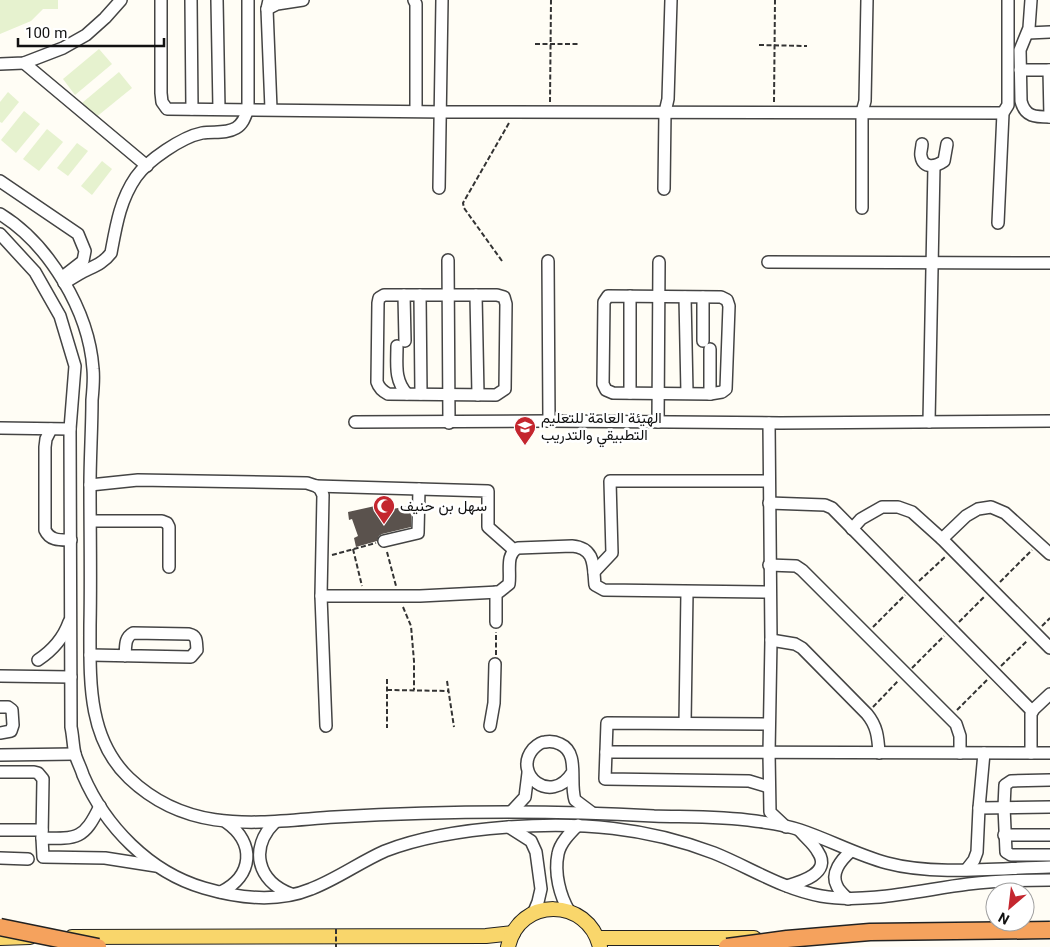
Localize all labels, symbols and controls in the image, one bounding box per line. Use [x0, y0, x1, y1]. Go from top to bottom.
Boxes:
scale bar [18, 15, 164, 47]
text: 100 m [25, 23, 67, 46]
place label: الهيئة العامة للتعليم التطبيقي والتدريب [541, 408, 662, 448]
school or university icon: الهيئة العامة للتعليم التطبيقي والتدريب [513, 415, 537, 446]
mosque icon: سهل بن حنيف [372, 494, 396, 525]
place label: سهل بن حنيف [400, 496, 487, 519]
north arrow [985, 882, 1035, 932]
text: N [995, 905, 1014, 929]

